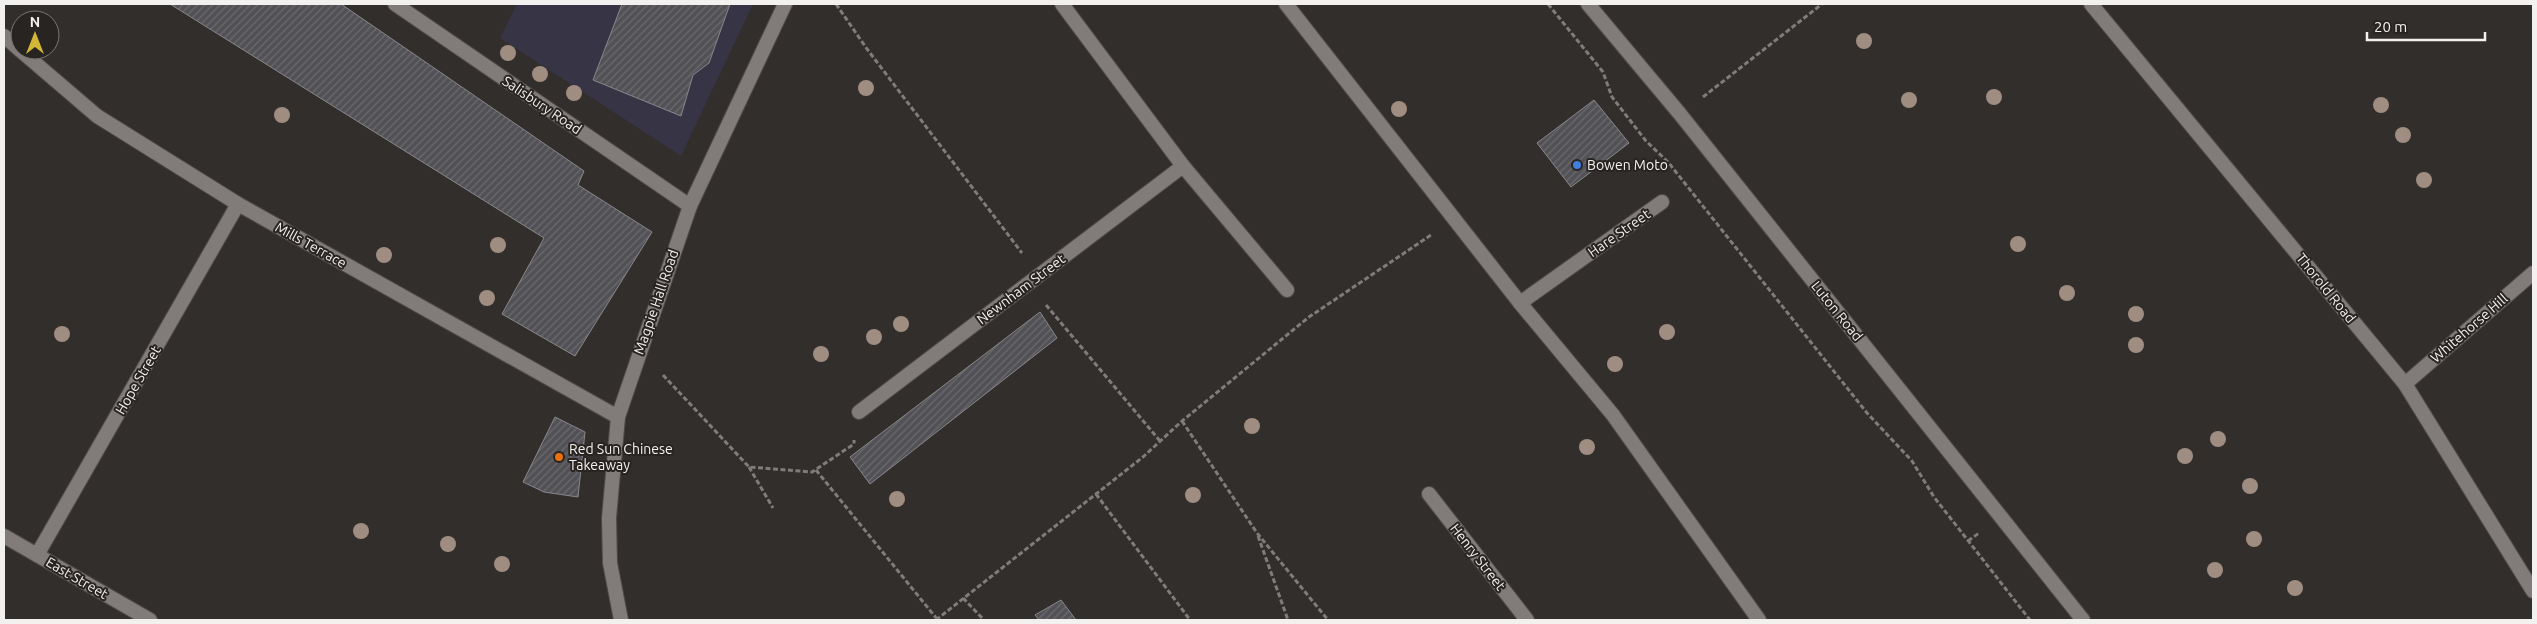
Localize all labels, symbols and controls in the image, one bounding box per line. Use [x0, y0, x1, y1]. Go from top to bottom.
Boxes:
north arrow [10, 10, 60, 60]
scale bar [2367, 10, 2484, 42]
text: N [30, 14, 40, 30]
text: 20 m [2374, 18, 2407, 35]
street label: Salisbury Road [500, 73, 584, 137]
place label: Bowen Moto [1587, 157, 1668, 173]
marker: Bowen Moto [1571, 159, 1583, 171]
street label: Hare Street [1585, 205, 1654, 260]
street label: Mills Terrace [273, 219, 349, 271]
street label: Magpie Hall Road [631, 248, 681, 356]
street label: Newnham Street [974, 250, 1069, 327]
street label: Thorold Road [2293, 250, 2359, 326]
street label: Luton Road [1808, 278, 1866, 344]
street label: Whitehorse Hill [2427, 290, 2511, 366]
street label: Hope Street [112, 343, 164, 417]
place label: Red Sun Chinese Takeaway [569, 441, 673, 473]
marker: Red Sun Chinese Takeaway [553, 451, 565, 463]
street label: Henry Street [1447, 520, 1509, 594]
street label: East Street [43, 554, 111, 602]

